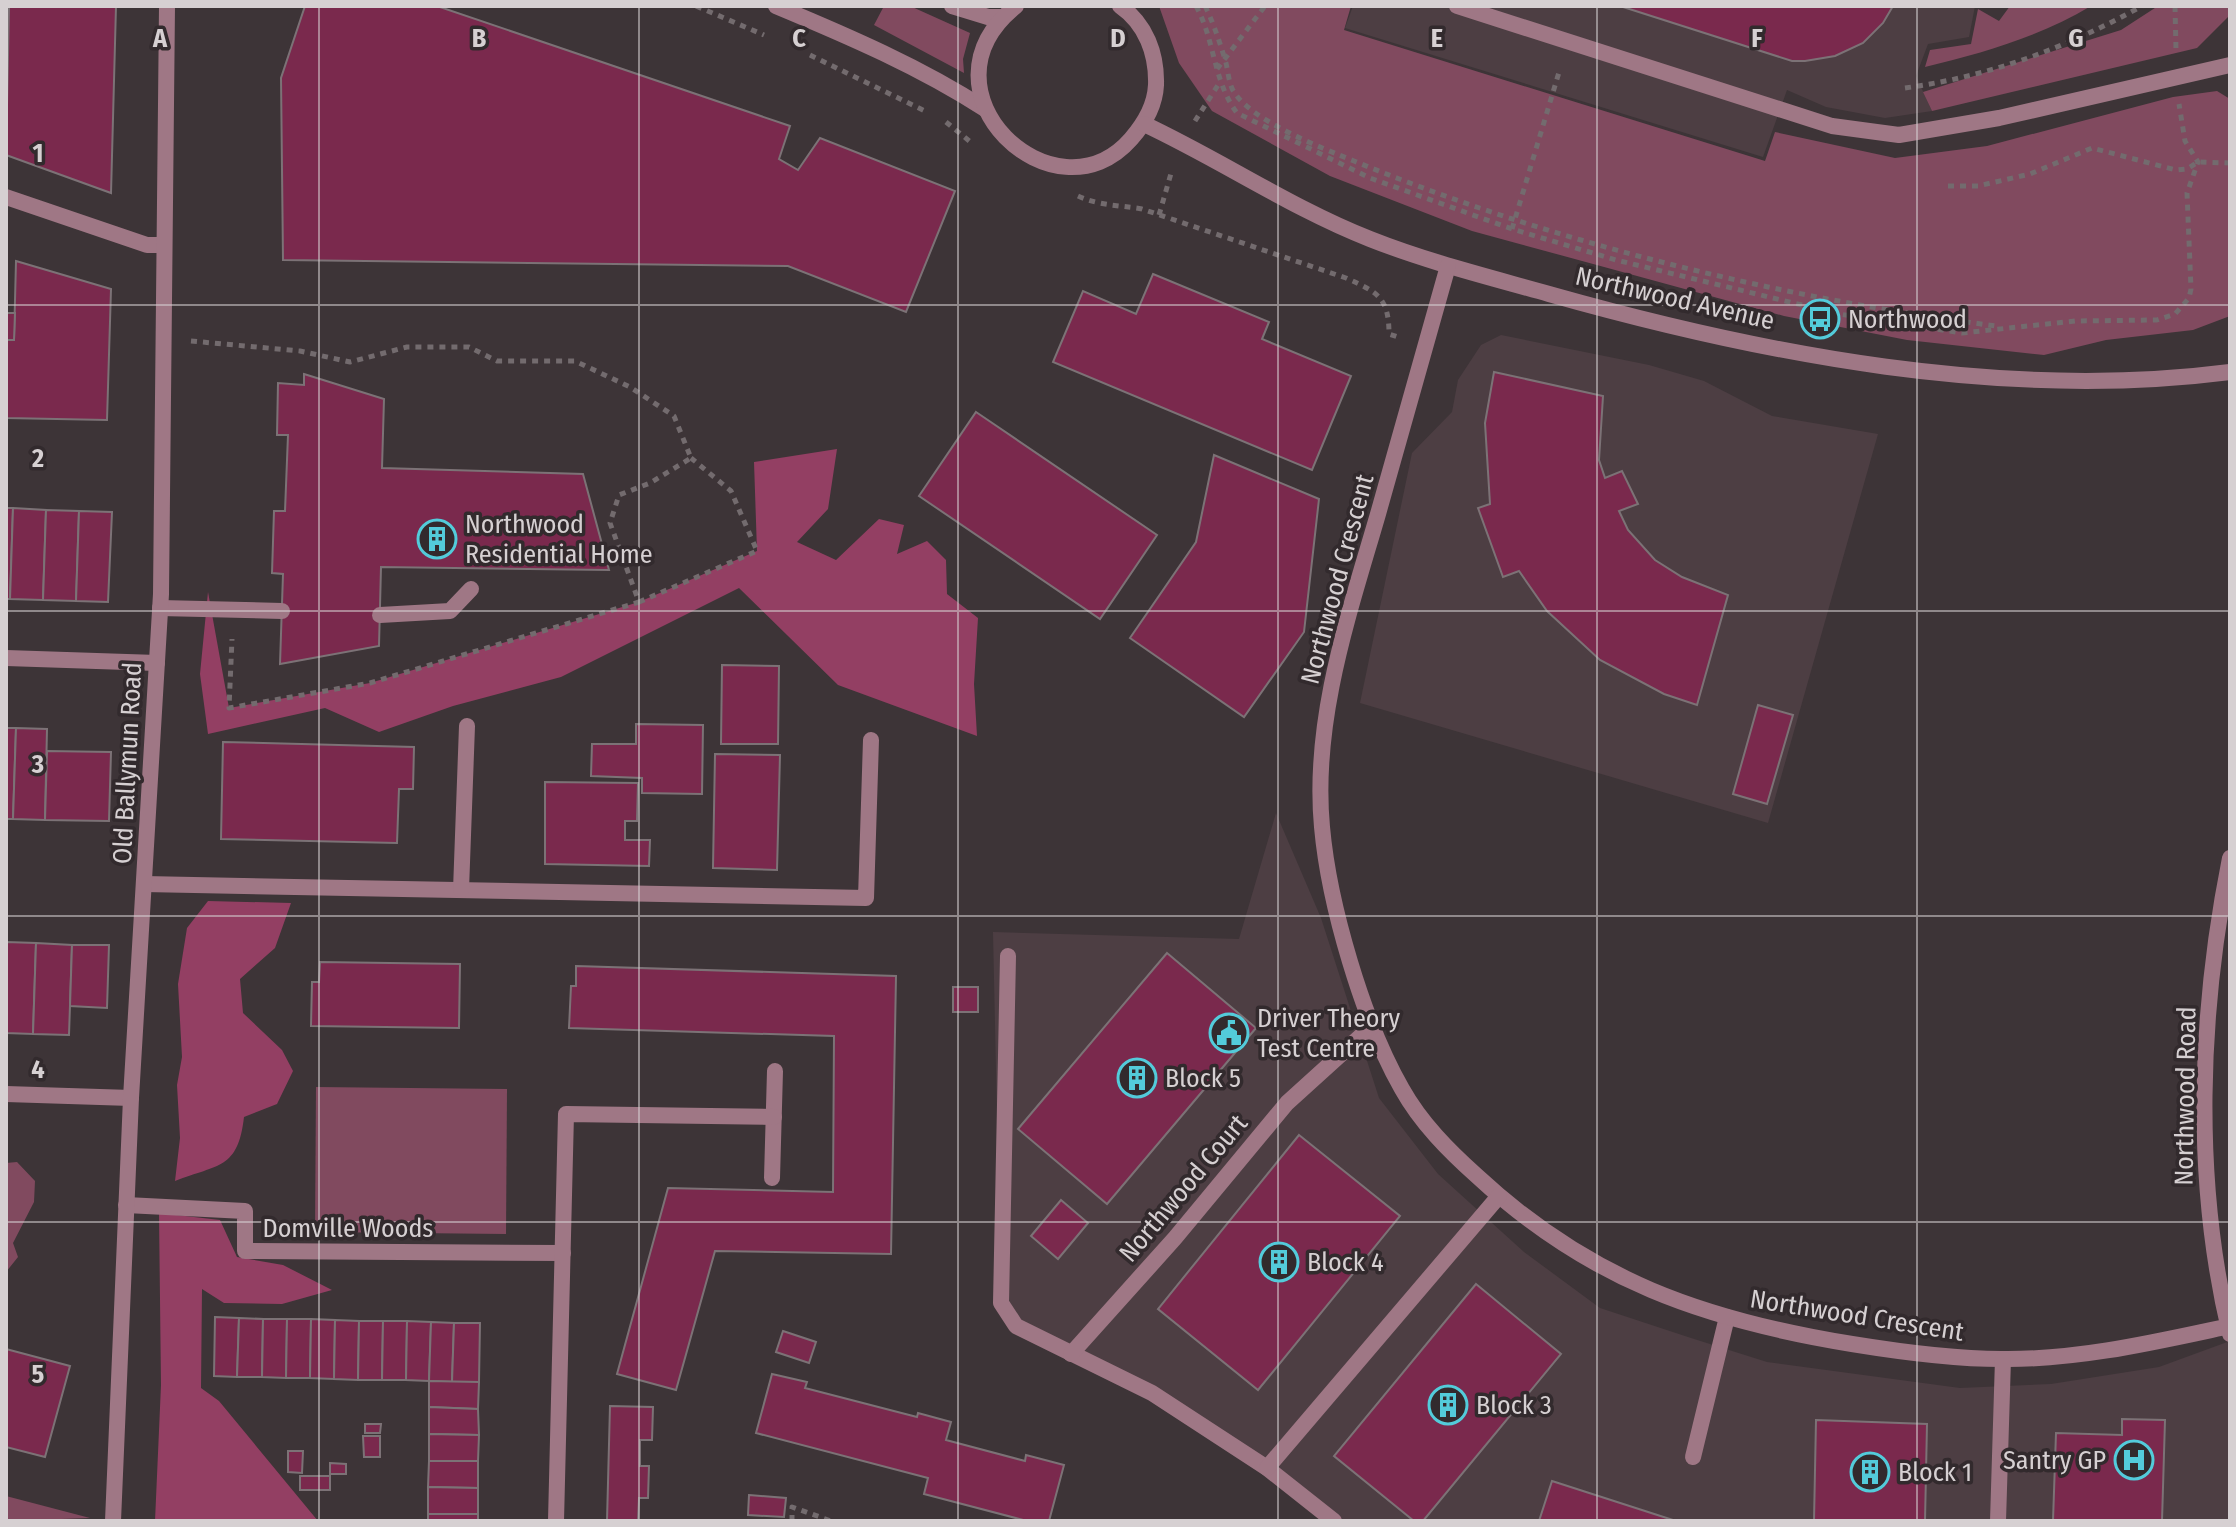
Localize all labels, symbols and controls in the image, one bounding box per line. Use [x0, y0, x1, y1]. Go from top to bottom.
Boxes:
text: A [152, 23, 168, 54]
text: B [472, 23, 487, 54]
text: C [792, 23, 806, 54]
text: D [1110, 23, 1126, 54]
text: E [1431, 23, 1443, 54]
text: F [1751, 23, 1763, 54]
text: G [2068, 23, 2084, 54]
text: 1 [33, 138, 44, 169]
street label: Northwood Avenue [1572, 261, 1777, 336]
bus stop icon: Northwood [1799, 298, 1841, 340]
place label: Northwood [1848, 304, 1967, 335]
text: 2 [31, 443, 44, 474]
street label: Northwood Crescent [1295, 470, 1381, 687]
place label: Northwood Residential Home [465, 509, 653, 570]
building icon: Northwood Residential Home [416, 518, 458, 560]
street label: Old Ballymun Road [107, 661, 148, 865]
text: 3 [31, 749, 44, 780]
place label: Driver Theory Test Centre [1257, 1003, 1401, 1064]
street label: Northwood Road [2168, 1006, 2203, 1186]
public building icon: Driver Theory Test Centre [1208, 1012, 1250, 1054]
text: 4 [31, 1054, 45, 1085]
building icon: Block 5 [1116, 1057, 1158, 1099]
place label: Block 5 [1165, 1063, 1241, 1094]
street label: Northwood Court [1113, 1108, 1254, 1268]
street label: Domville Woods [263, 1213, 433, 1244]
building icon: Block 4 [1258, 1241, 1300, 1283]
place label: Block 4 [1307, 1247, 1384, 1278]
street label: Northwood Crescent [1748, 1283, 1966, 1348]
text: 5 [32, 1359, 45, 1390]
building icon: Block 3 [1427, 1384, 1469, 1426]
place label: Block 3 [1476, 1390, 1552, 1421]
hospital icon: Santry GP [2113, 1439, 2155, 1481]
place label: Santry GP [2003, 1445, 2106, 1476]
building icon: Block 1 [1849, 1451, 1891, 1493]
place label: Block 1 [1898, 1457, 1972, 1488]

